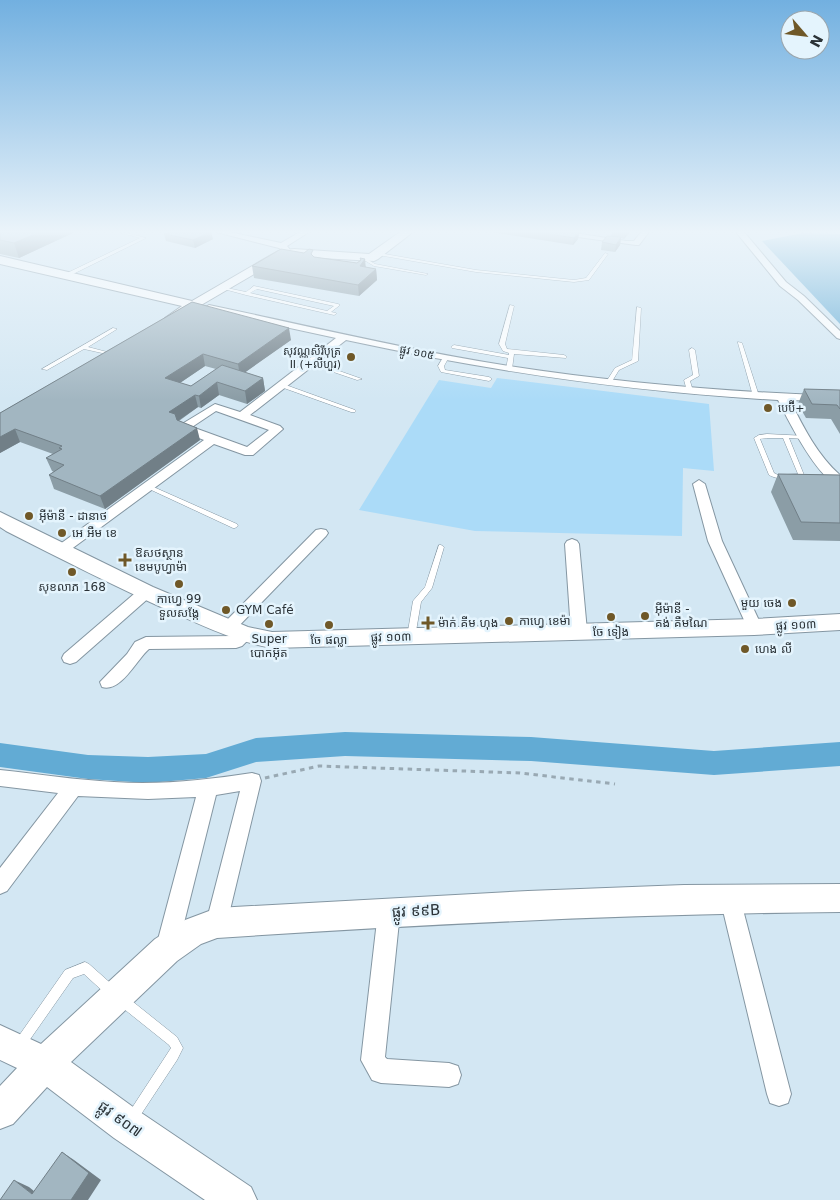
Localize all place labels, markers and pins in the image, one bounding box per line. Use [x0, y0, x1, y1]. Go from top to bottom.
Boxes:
place label: សុវណ្ណសិរីបុត្រ II (+លីហួរ) [283, 344, 341, 371]
marker: សុវណ្ណសិរីបុត្រ II (+លីហួរ) [345, 351, 357, 363]
place label: បេប៊ី+ [778, 400, 804, 415]
marker: បេប៊ី+ [762, 402, 774, 414]
place label: អ៊ីម៉ានី - ដានាថ [39, 509, 107, 523]
marker: អ៊ីម៉ានី - ដានាថ [23, 510, 35, 522]
place label: អេ អឹម ខេ [72, 526, 117, 540]
marker: អេ អឹម ខេ [56, 527, 68, 539]
place label: ឱសថស្ថាន ខេមបូហ្វាម៉ា [135, 546, 187, 574]
marker: ឱសថស្ថាន ខេមបូហ្វាម៉ា [119, 554, 131, 566]
marker: សុខលាភ 168 [66, 566, 78, 578]
marker: កាហ្វេ 99 ទួលសង្កែ [173, 578, 185, 590]
place label: សុខលាភ 168 [38, 580, 106, 594]
place label: កាហ្វេ 99 ទួលសង្កែ [157, 592, 201, 620]
place label: មួយ ចេង [741, 596, 782, 610]
marker: មួយ ចេង [786, 597, 798, 609]
place label: អ៊ីម៉ានី - គង់ គឹមណៃ [655, 602, 708, 630]
place label: GYM Café [236, 603, 294, 617]
marker: GYM Café [220, 604, 232, 616]
marker: អ៊ីម៉ានី - គង់ គឹមណៃ [639, 610, 651, 622]
marker: ចែ ទៀង [605, 611, 617, 623]
place label: កាហ្វេ ខេម៉ា [519, 614, 571, 628]
marker: កាហ្វេ ខេម៉ា [503, 615, 515, 627]
place label: ម៉ាក់ គីម ហុង [438, 616, 498, 630]
marker: ម៉ាក់ គីម ហុង [422, 617, 434, 629]
marker: Super បោកអ៊ុត [263, 618, 275, 630]
marker: ចែ ផល្លា [323, 619, 335, 631]
place label: ចែ ទៀង [593, 624, 629, 639]
place label: Super បោកអ៊ុត [250, 632, 288, 660]
place label: ចែ ផល្លា [311, 633, 347, 647]
place label: ហេង លី [755, 642, 792, 656]
marker: ហេង លី [739, 643, 751, 655]

